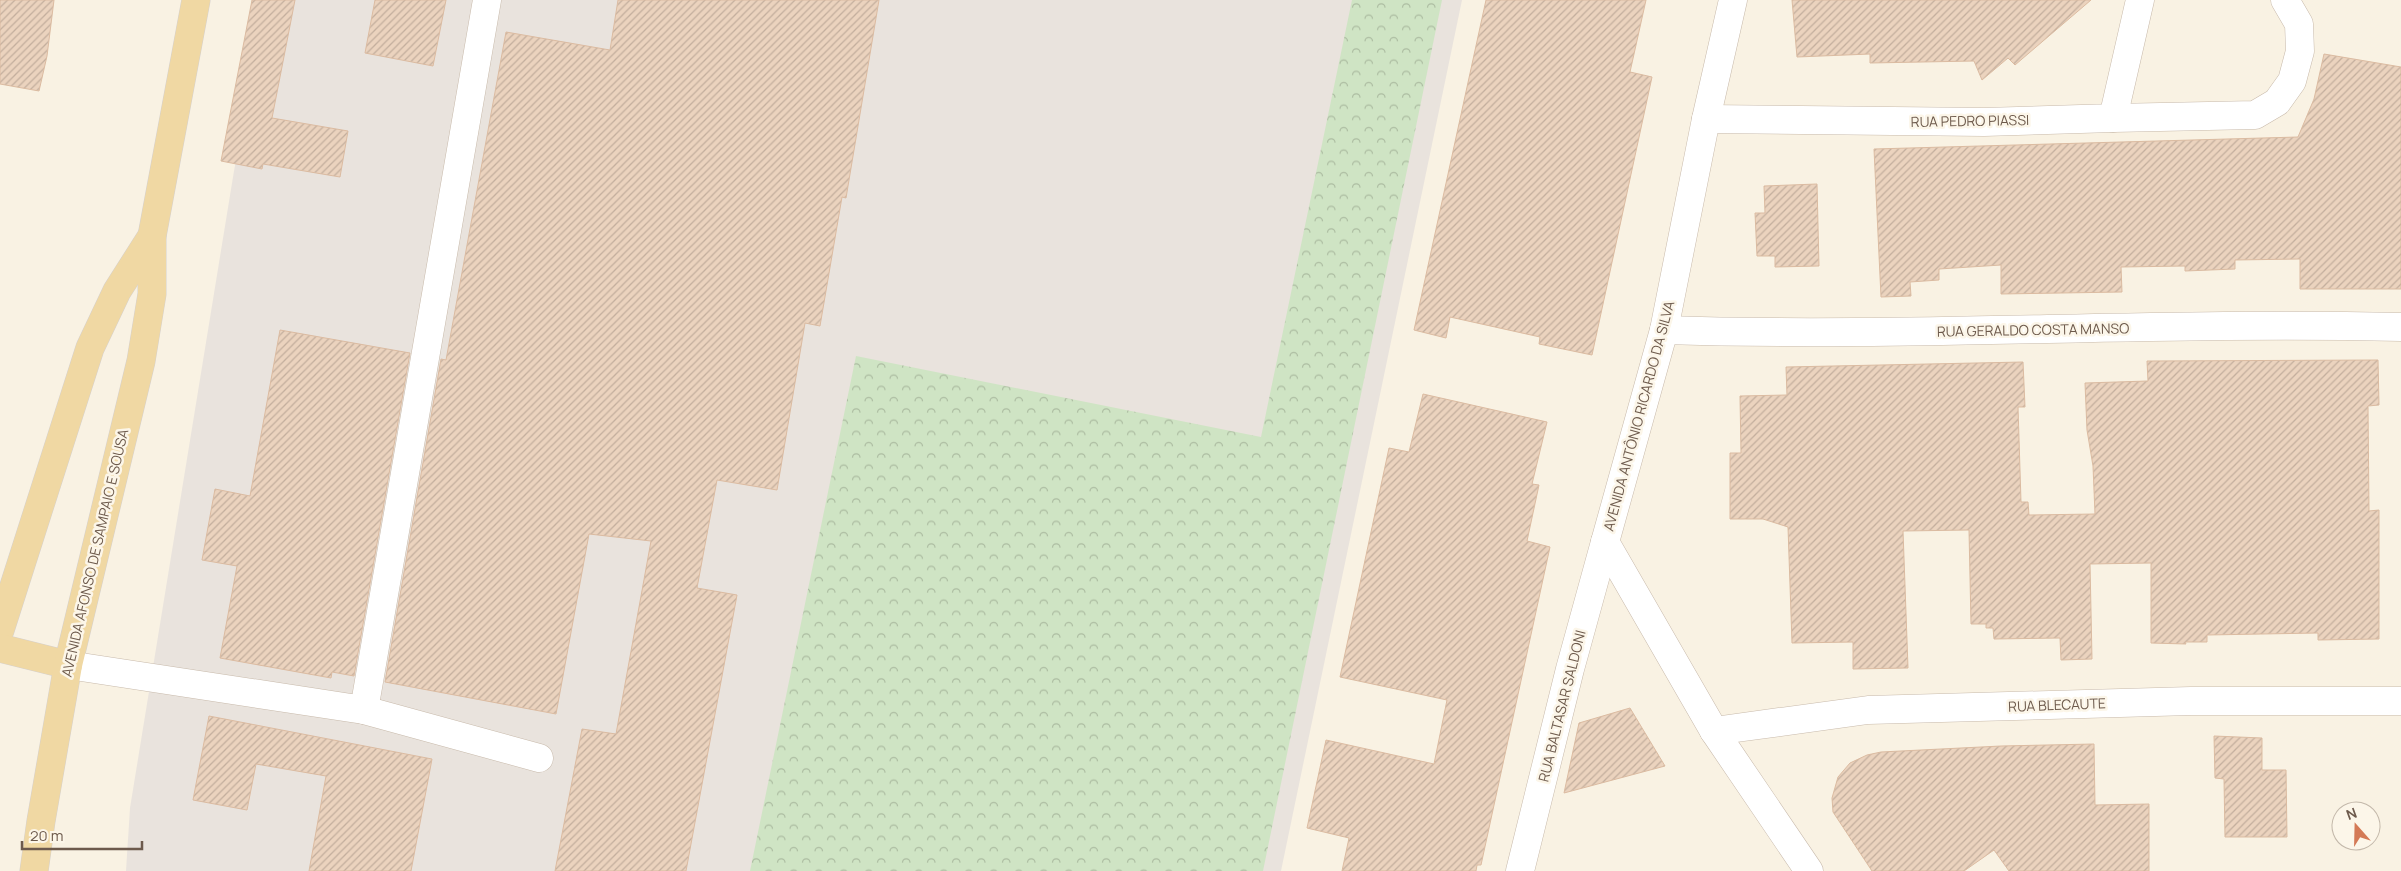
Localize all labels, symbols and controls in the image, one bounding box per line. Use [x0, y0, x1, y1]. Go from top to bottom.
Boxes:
street label: RUA PEDRO PIASSI [1911, 110, 2029, 131]
street label: AVENIDA ANTÔNIO RICARDO DA SILVA [1599, 299, 1678, 533]
street label: RUA GERALDO COSTA MANSO [1937, 318, 2129, 341]
street label: AVENIDA AFONSO DE SAMPAIO E SOUSA [57, 427, 132, 679]
street label: RUA BALTASAR SALDONI [1533, 628, 1590, 784]
street label: RUA BLECAUTE [2008, 693, 2106, 716]
north arrow [2331, 801, 2381, 851]
text: N [2343, 803, 2359, 824]
scale bar [22, 818, 142, 850]
text: 20 m [30, 825, 63, 846]

